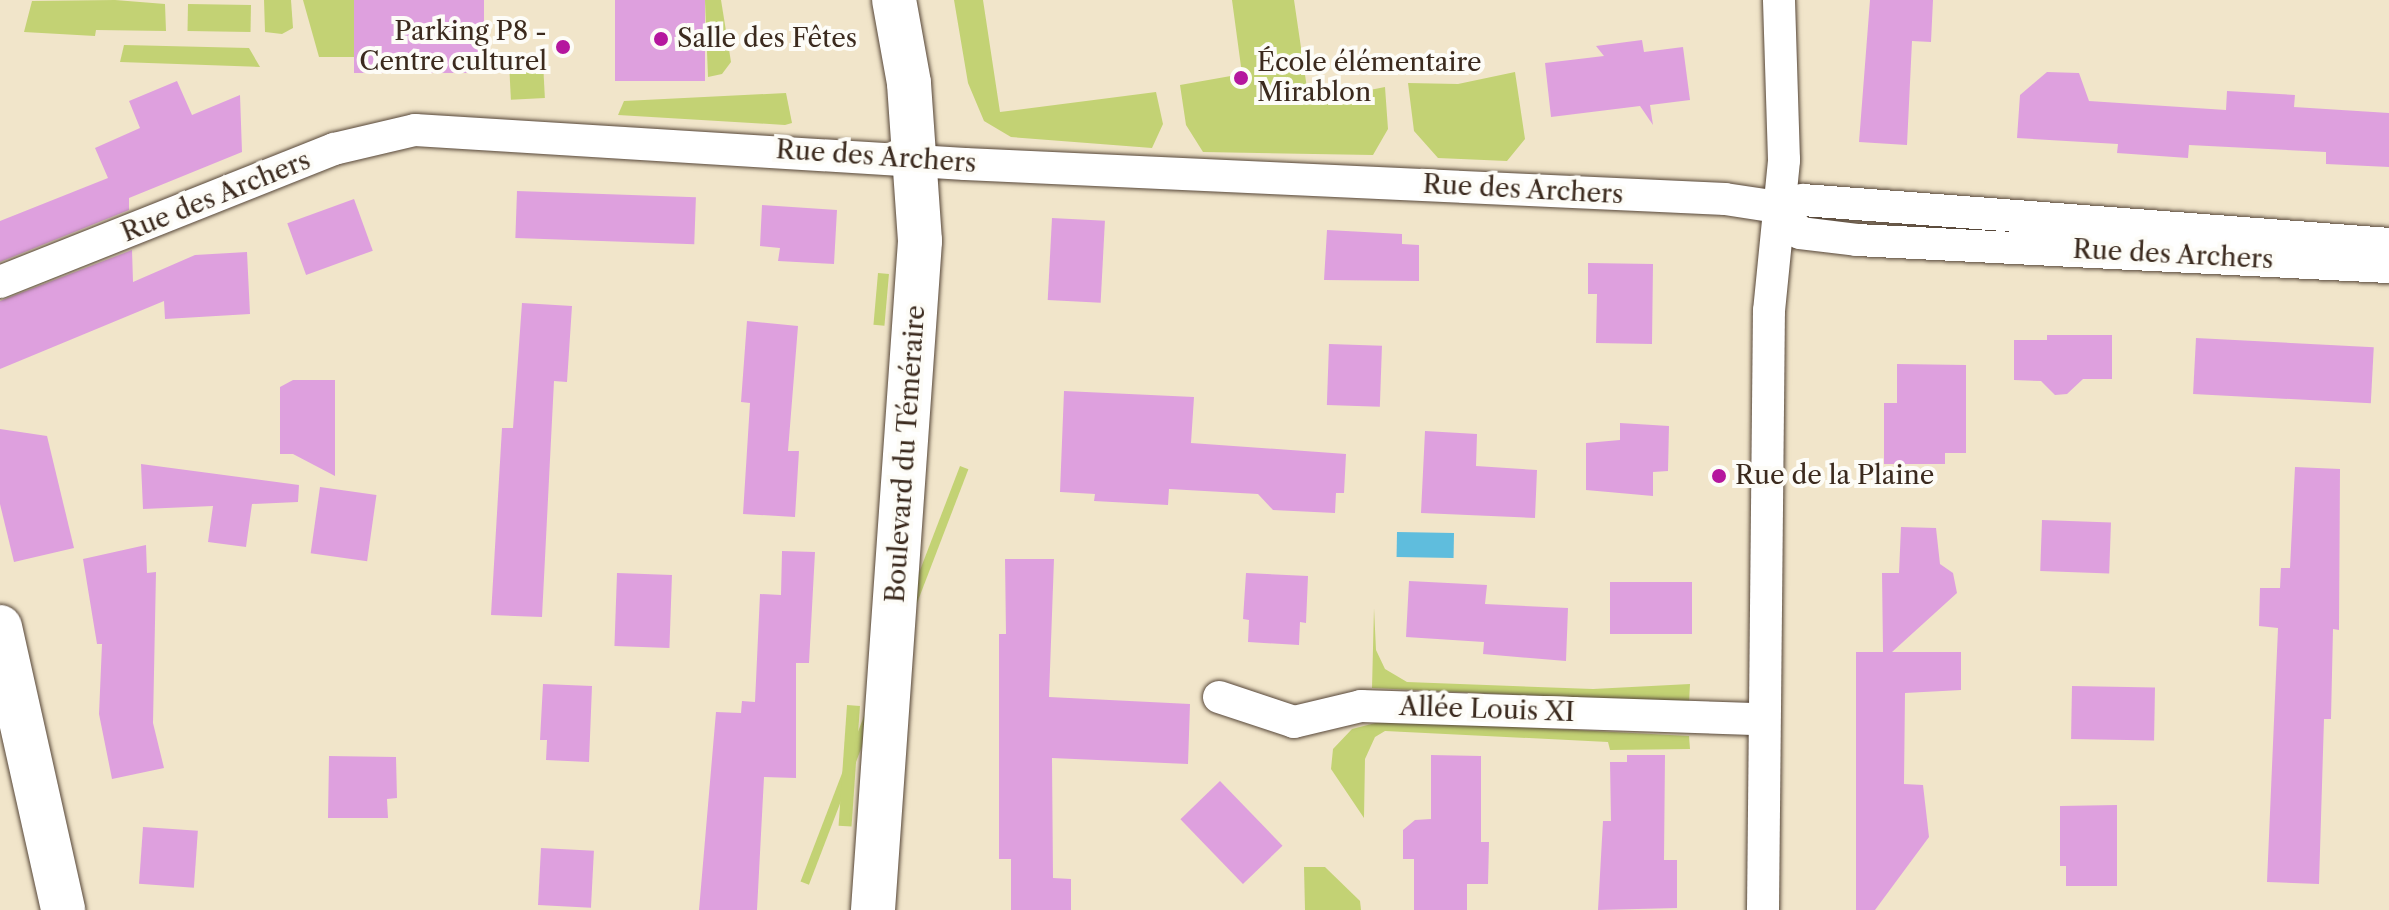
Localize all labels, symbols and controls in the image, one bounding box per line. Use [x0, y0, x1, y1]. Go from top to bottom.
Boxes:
place label: Parking P8 - Centre culturel [359, 16, 547, 78]
place label: Salle des Fêtes [677, 23, 857, 55]
marker: Salle des Fêtes [652, 30, 670, 48]
marker: Parking P8 - Centre culturel [554, 38, 572, 56]
place label: École élémentaire Mirablon [1257, 47, 1482, 108]
marker: École élémentaire Mirablon [1232, 69, 1250, 87]
street label: Rue des Archers [774, 134, 978, 180]
street label: Rue des Archers [117, 145, 315, 249]
street label: Rue des Archers [1421, 169, 1625, 211]
street label: Rue des Archers [2071, 234, 2275, 276]
street label: Boulevard du Téméraire [880, 304, 932, 604]
place label: Rue de la Plaine [1735, 460, 1935, 492]
marker: Rue de la Plaine [1710, 467, 1728, 485]
street label: Allée Louis XI [1398, 691, 1576, 729]

